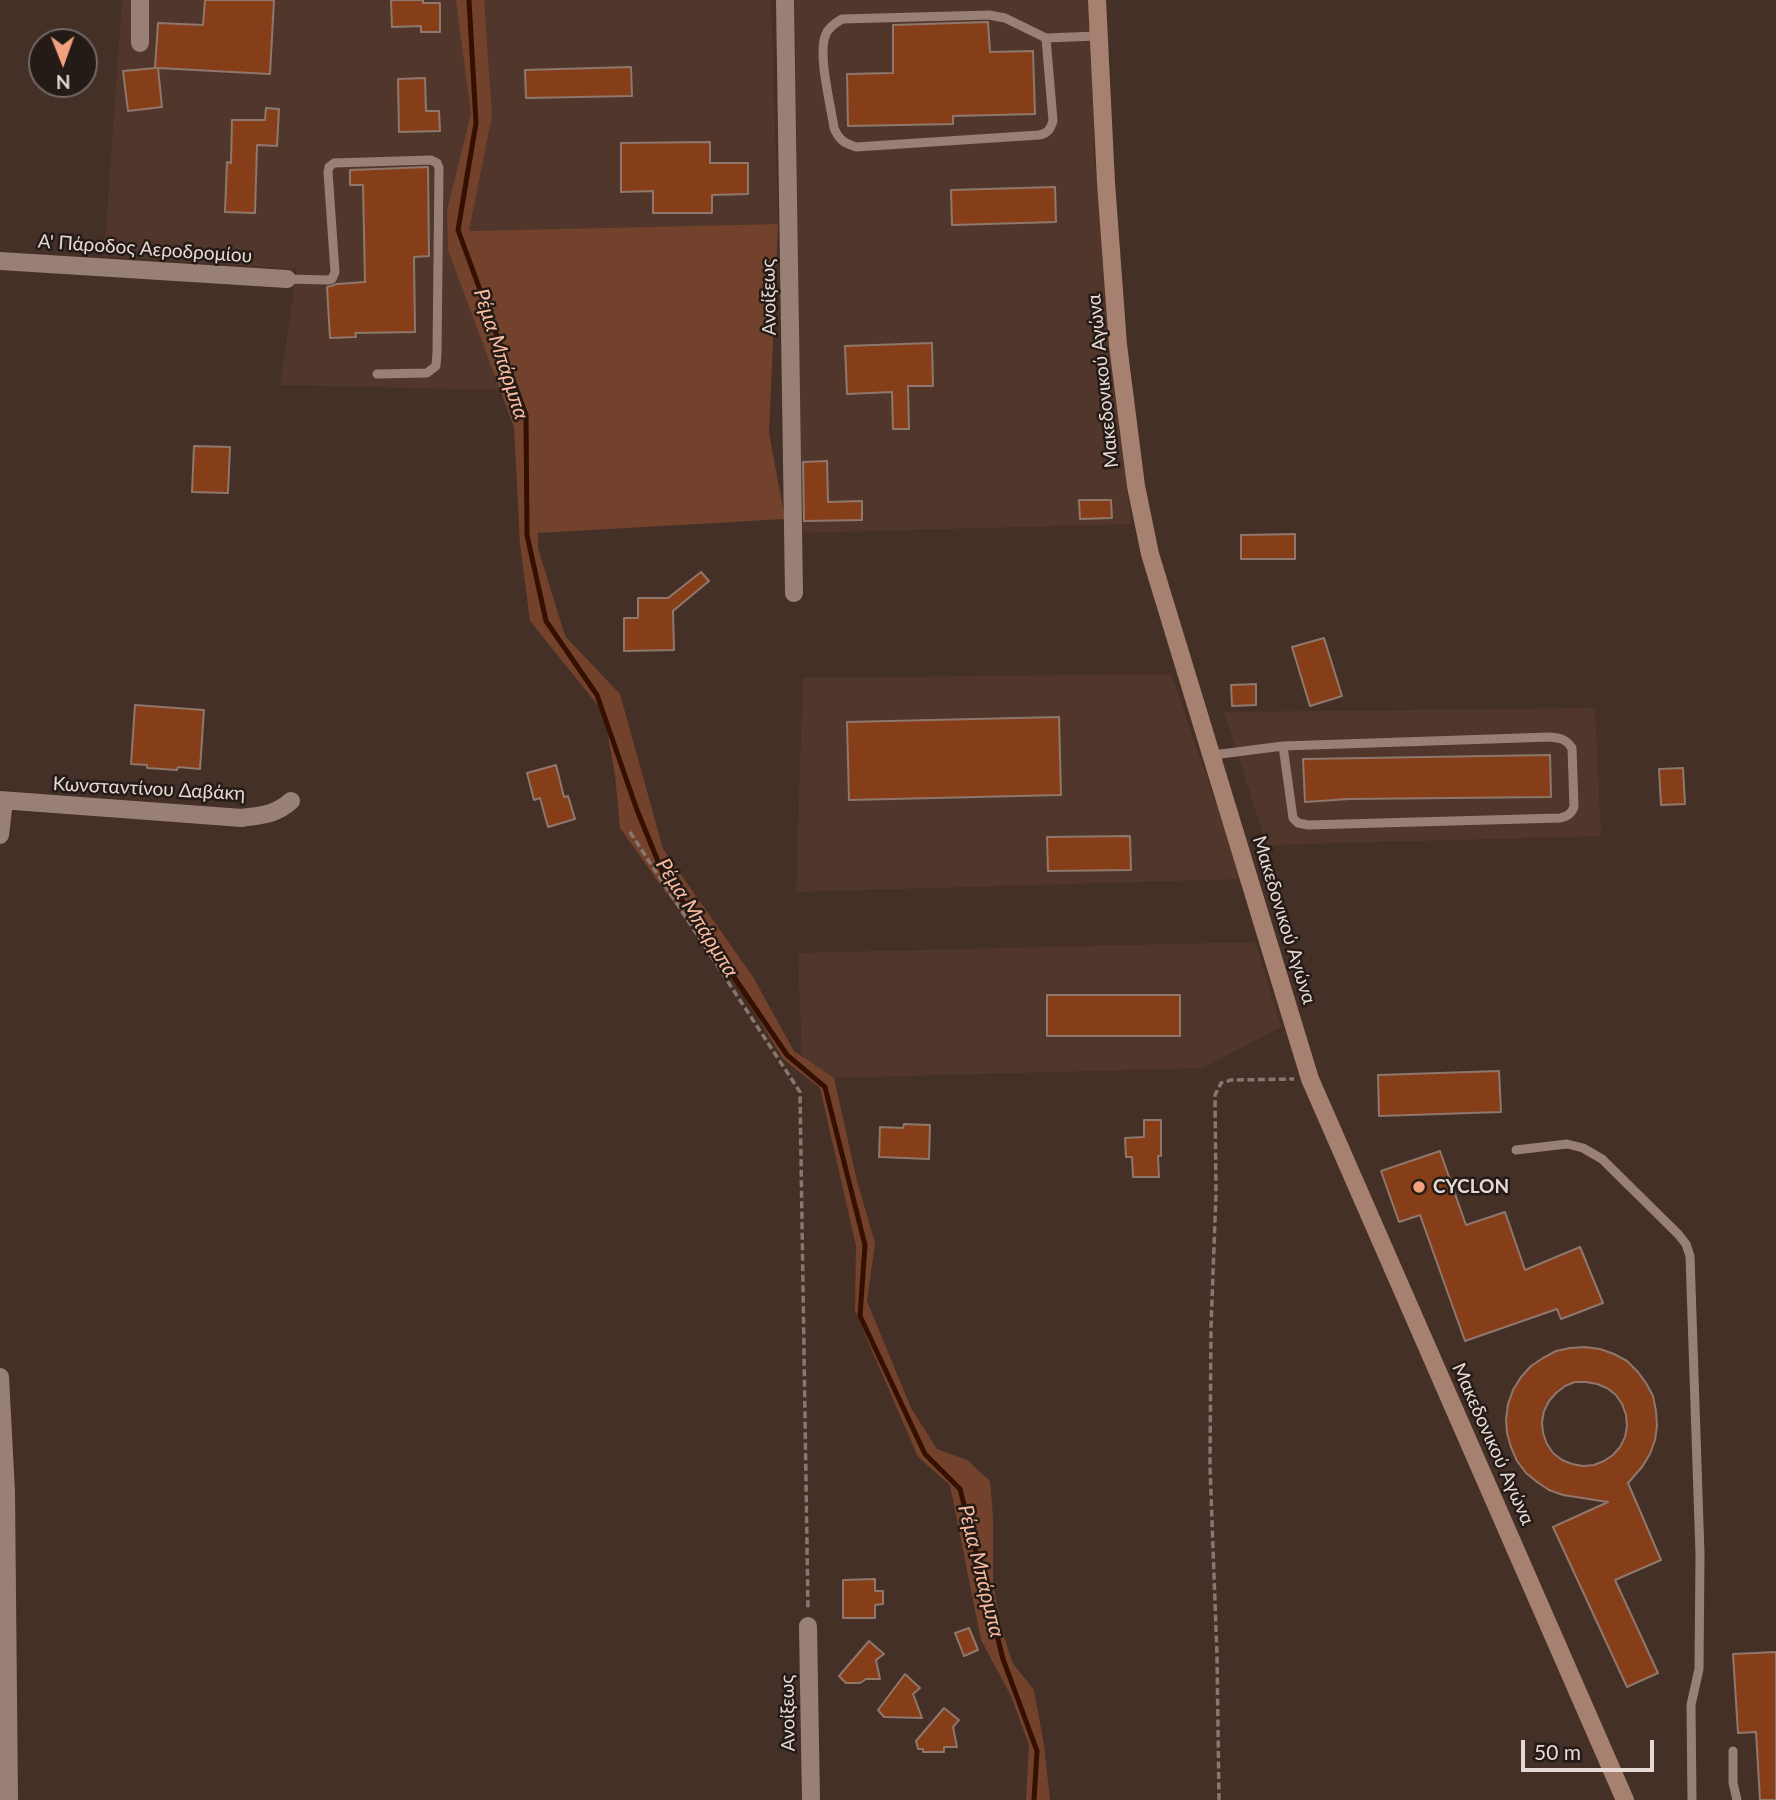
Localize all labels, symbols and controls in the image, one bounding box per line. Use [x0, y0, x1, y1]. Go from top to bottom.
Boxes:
north arrow [28, 28, 98, 98]
text: N [56, 71, 71, 94]
street label: Α' Πάροδος Αεροδρομίου [37, 230, 253, 268]
street label: Ανοίξεως [757, 258, 781, 336]
water label: Ρέμα Μπάρμπα [468, 285, 534, 423]
street label: Μακεδονικού Αγώνα [1083, 293, 1123, 469]
street label: Κωνσταντίνου Δαβάκη [52, 773, 246, 805]
street label: Μακεδονικού Αγώνα [1248, 833, 1320, 1007]
water label: Ρέμα Μπάρμπα [650, 854, 744, 982]
place label: CYCLON [1433, 1176, 1509, 1198]
marker: CYCLON [1411, 1179, 1427, 1195]
street label: Μακεδονικού Αγώνα [1447, 1360, 1539, 1528]
water label: Ρέμα Μπάρμπα [952, 1502, 1010, 1640]
street label: Ανοίξεως [776, 1674, 800, 1752]
scale bar [1524, 1727, 1657, 1771]
text: 50 m [1534, 1739, 1581, 1764]

